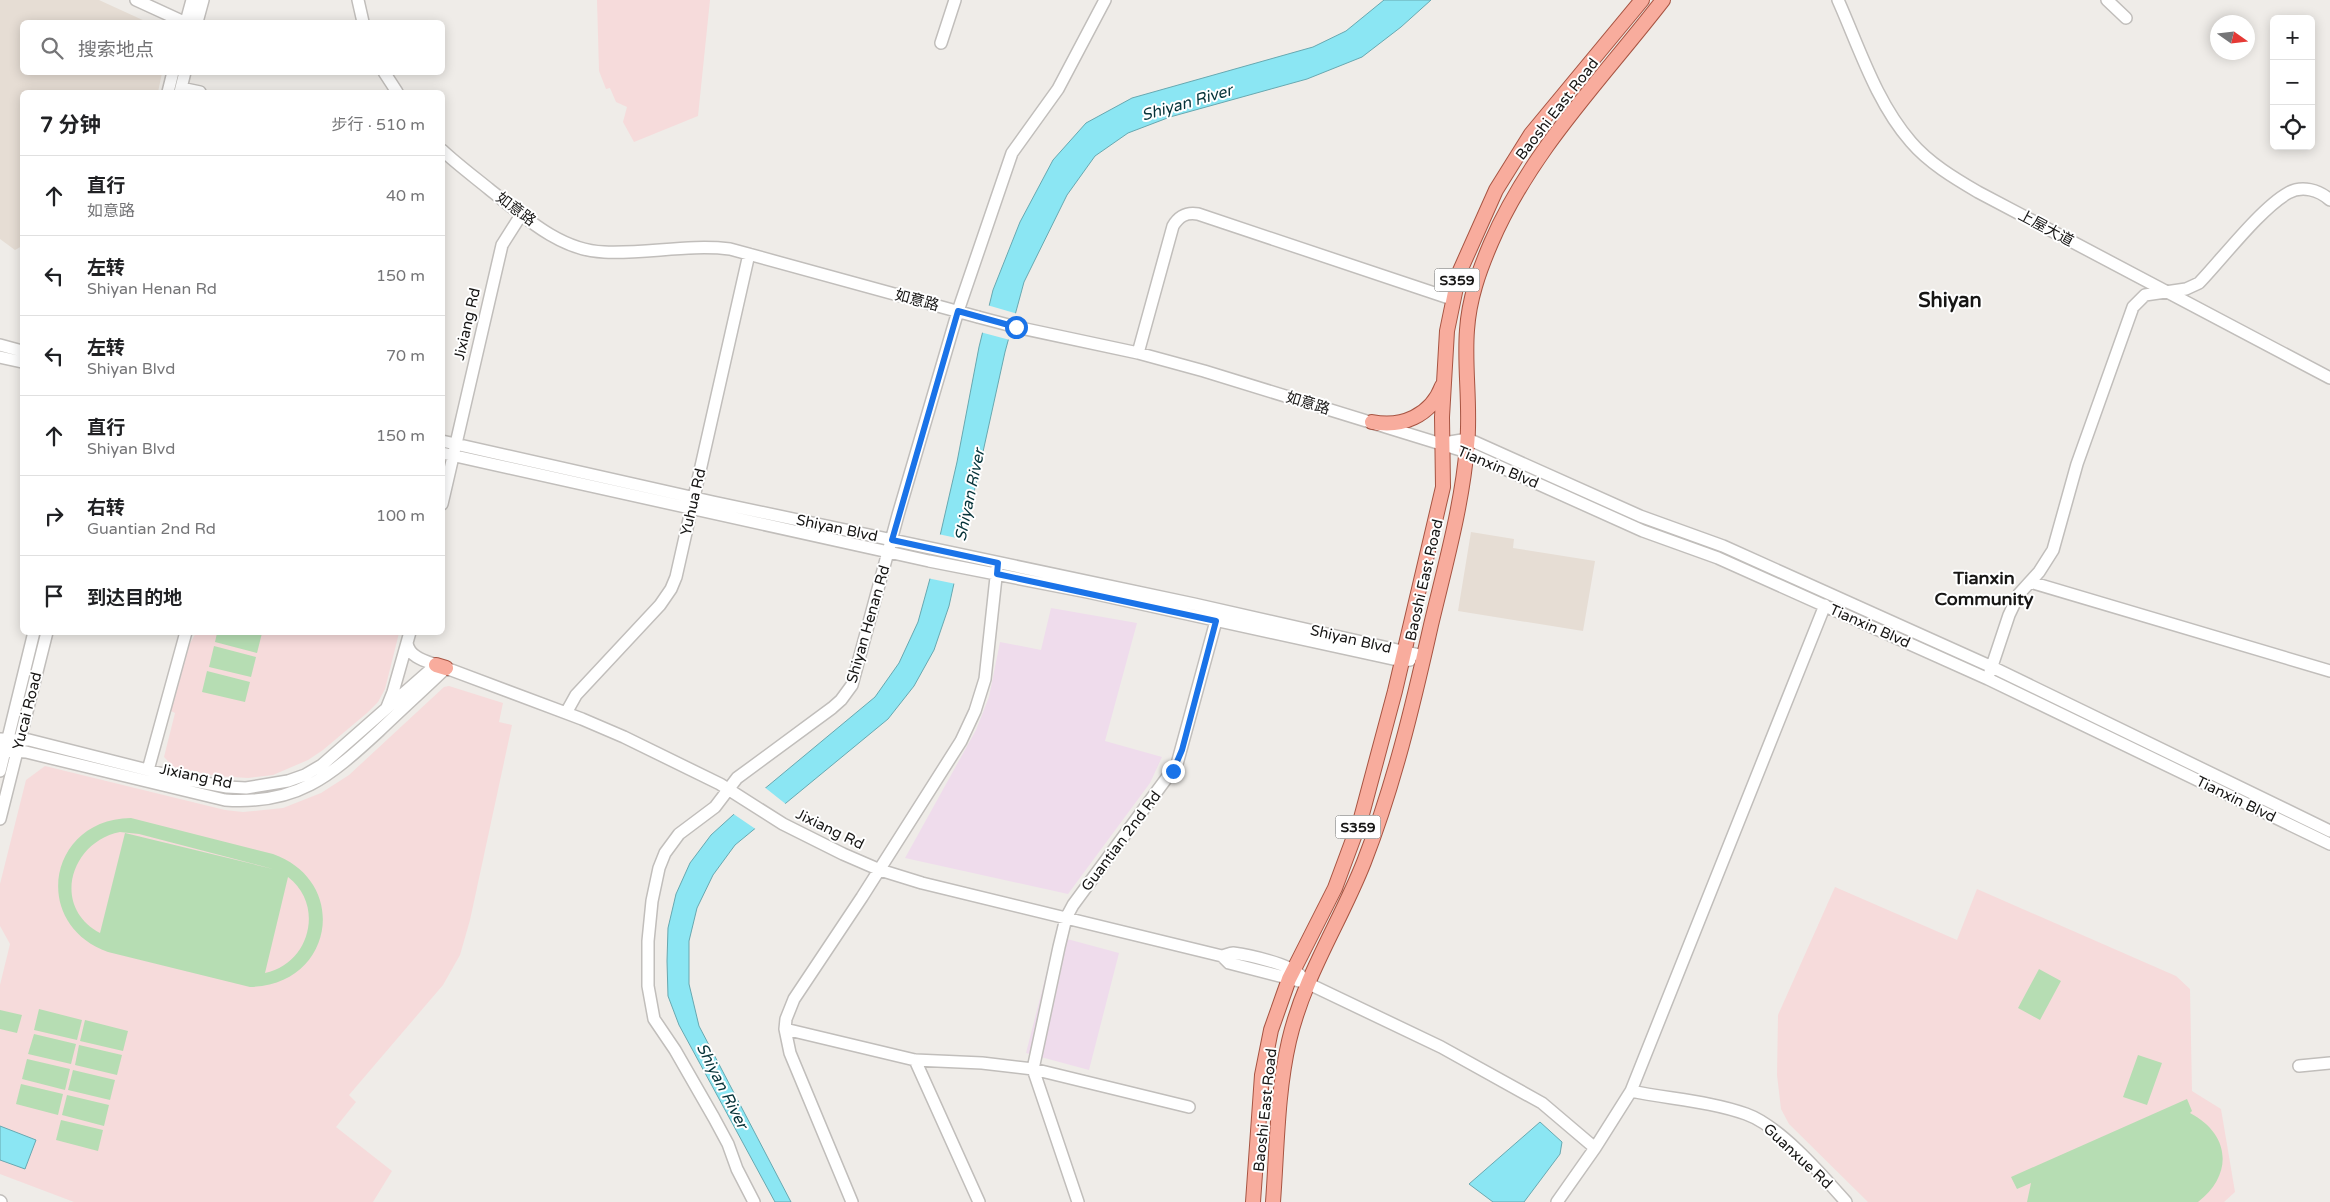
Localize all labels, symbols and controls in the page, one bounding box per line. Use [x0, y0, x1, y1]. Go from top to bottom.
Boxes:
north arrow [2210, 15, 2255, 60]
map controls [2270, 15, 2315, 150]
button: + [2270, 15, 2315, 60]
search box [20, 20, 445, 75]
icon: search [38, 34, 66, 62]
text: 搜索地点 [78, 39, 154, 61]
street label: Baoshi East Road [1512, 54, 1602, 164]
button: − [2270, 60, 2315, 105]
water label: Shiyan River [1139, 80, 1237, 126]
button: locate [2270, 105, 2315, 150]
text: 7 分钟 [40, 113, 101, 138]
text: 步行 · 510 m [332, 115, 425, 135]
text: 直行 [87, 175, 125, 197]
icon: ahead [40, 182, 68, 210]
text: 40 m [386, 186, 425, 206]
street label: 如意路 [493, 188, 539, 230]
text: 如意路 [87, 201, 135, 221]
street label: 上屋大道 [2015, 206, 2077, 250]
text: 左转 [87, 257, 125, 279]
icon: left [40, 262, 68, 290]
text: 150 m [376, 266, 425, 286]
road number: S359 [1434, 268, 1480, 292]
text: Shiyan Henan Rd [87, 279, 217, 299]
street label: 如意路 [893, 285, 941, 315]
street label: Jixiang Rd [450, 286, 484, 362]
district label: Shiyan [1918, 289, 1982, 313]
route start [1005, 316, 1028, 339]
text: 左转 [87, 337, 125, 359]
icon: left [40, 342, 68, 370]
text: 70 m [386, 346, 425, 366]
text: Shiyan Blvd [87, 359, 175, 379]
street label: 如意路 [1284, 388, 1332, 418]
text: 直行 [87, 417, 125, 439]
icon: ahead [40, 422, 68, 450]
text: 150 m [376, 426, 425, 446]
text: Shiyan Blvd [87, 439, 175, 459]
street label: Tianxin Blvd [1455, 442, 1541, 492]
water label: Shiyan River [950, 445, 990, 543]
street label: Yuhua Rd [677, 467, 709, 537]
text: 右转 [87, 497, 125, 519]
icon: right [40, 502, 68, 530]
text: 100 m [376, 506, 425, 526]
street label: Shiyan Blvd [795, 511, 879, 545]
street label: Baoshi East Road [1401, 517, 1447, 643]
text: Guantian 2nd Rd [87, 519, 216, 539]
street label: Shiyan Henan Rd [843, 563, 893, 685]
district label: Tianxin Community [1935, 567, 2034, 610]
icon: arrive [40, 582, 68, 610]
text: 到达目的地 [87, 587, 182, 609]
street label: Tianxin Blvd [1827, 600, 1913, 652]
street label: Shiyan Blvd [1309, 621, 1393, 657]
street label: Yucai Road [9, 670, 45, 752]
street label: Jixiang Rd [158, 760, 234, 792]
route end [1162, 760, 1185, 783]
street label: Tianxin Blvd [2193, 772, 2279, 826]
street label: Guantian 2nd Rd [1077, 787, 1165, 895]
street label: Jixiang Rd [793, 805, 867, 853]
road number: S359 [1336, 816, 1380, 839]
water label: Shiyan River [692, 1040, 753, 1134]
street label: Baoshi East Road [1250, 1047, 1280, 1173]
street label: Guanxue Rd [1760, 1119, 1836, 1193]

